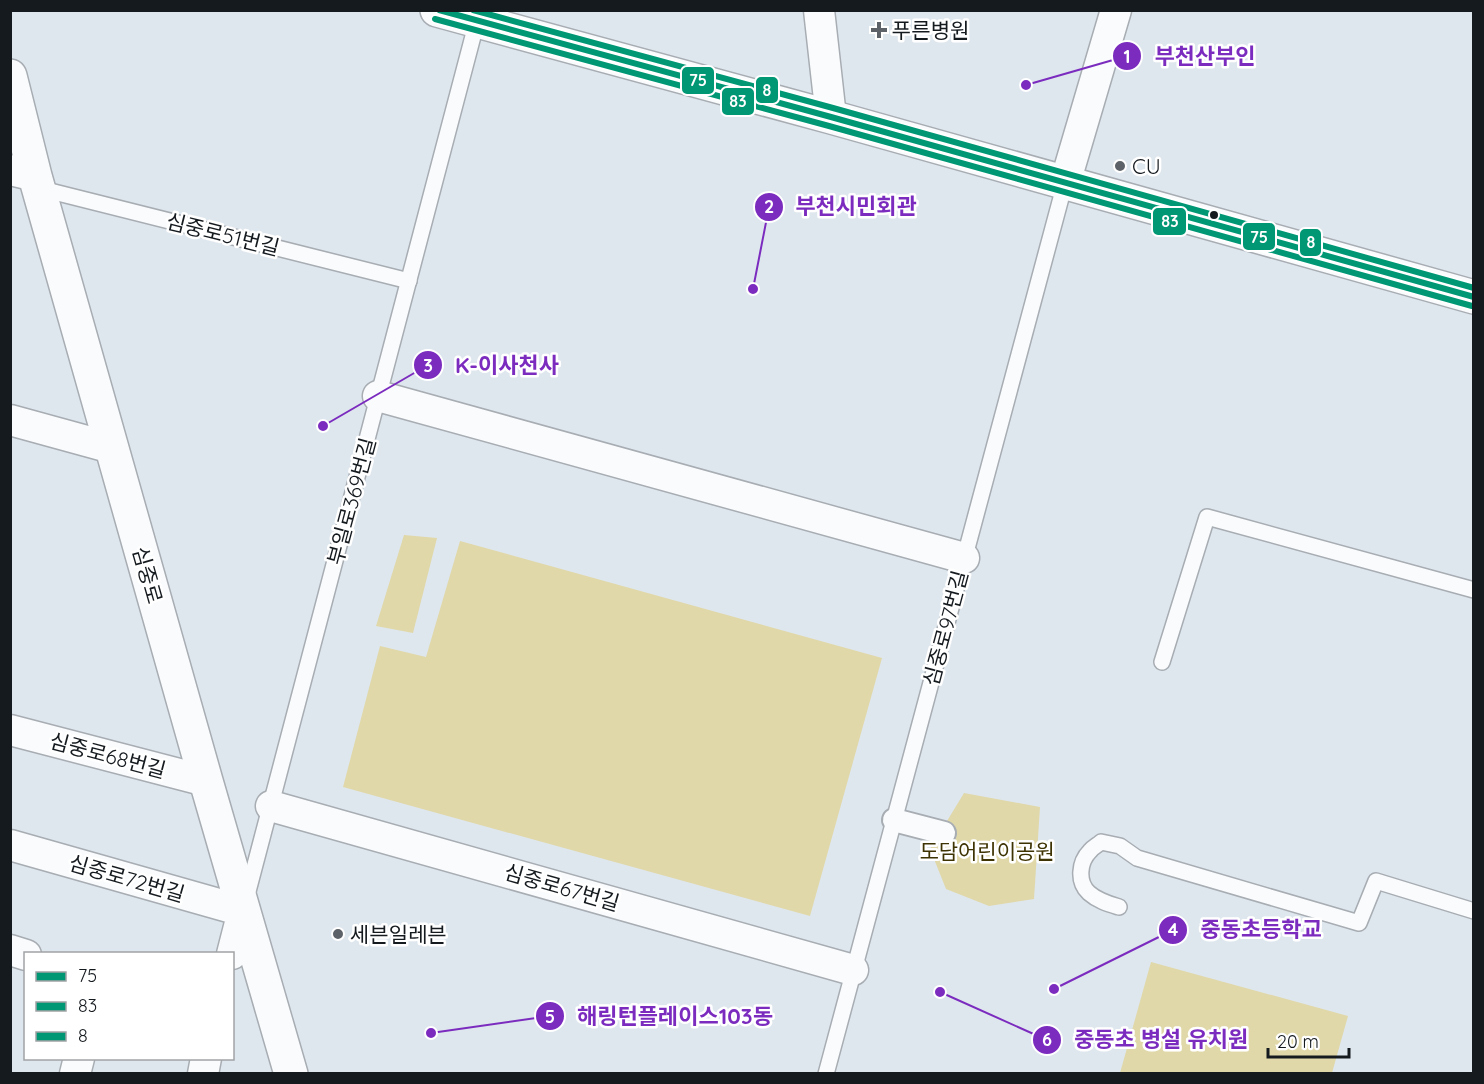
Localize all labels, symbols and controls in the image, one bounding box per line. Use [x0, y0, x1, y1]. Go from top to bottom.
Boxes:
place label: 푸른병원 [892, 17, 969, 43]
marker: 푸른병원 [870, 21, 888, 39]
callout: 부천산부인 [1112, 36, 1267, 76]
text: 부천산부인 [1154, 42, 1256, 70]
text: 1 [1123, 45, 1131, 68]
line badge: 75 [681, 66, 715, 95]
text: 75 [689, 70, 707, 90]
line badge: 8 [755, 76, 779, 104]
text: 8 [763, 80, 772, 100]
line badge: 83 [721, 87, 755, 116]
text: 83 [729, 91, 747, 111]
place label: CU [1132, 153, 1161, 179]
marker: CU [1113, 159, 1127, 173]
callout: 부천시민회관 [754, 187, 929, 227]
text: 부천시민회관 [795, 192, 917, 220]
text: 2 [764, 195, 774, 218]
street label: 심중로51번길 [164, 207, 282, 261]
line badge: 83 [1152, 207, 1187, 236]
unlabelled marker [1208, 209, 1220, 221]
text: 83 [1161, 211, 1179, 231]
line badge: 75 [1242, 222, 1276, 251]
text: 75 [1250, 227, 1268, 247]
line badge: 8 [1299, 228, 1322, 257]
text: 8 [1307, 232, 1316, 252]
callout: K-이사천사 [413, 345, 571, 385]
text: K-이사천사 [455, 351, 559, 379]
text: 3 [423, 354, 433, 377]
street label: 부일로369번길 [322, 435, 380, 567]
street label: 심중로 [128, 544, 168, 606]
street label: 심중로97번길 [917, 567, 973, 689]
street label: 심중로68번길 [47, 727, 169, 783]
park label: 도담어린이공원 [919, 838, 1055, 864]
street label: 심중로72번길 [66, 849, 188, 907]
street label: 심중로67번길 [501, 858, 623, 916]
callout: 중동초등학교 [1158, 910, 1333, 950]
text: 중동초등학교 [1200, 915, 1322, 943]
text: 4 [1168, 918, 1179, 941]
place label: 세븐일레븐 [350, 921, 447, 947]
marker: 세븐일레븐 [331, 927, 345, 941]
legend [24, 952, 234, 1060]
text: 75 [78, 964, 97, 987]
text: 83 [78, 994, 97, 1017]
callout: 해링턴플레이스103동 [535, 996, 785, 1036]
text: 해링턴플레이스103동 [577, 1002, 773, 1030]
text: 5 [545, 1005, 555, 1028]
callout: 중동초 병설 유치원 [1032, 1020, 1260, 1060]
scale bar [1268, 1021, 1349, 1059]
text: 8 [78, 1024, 88, 1047]
text: 중동초 병설 유치원 [1074, 1025, 1248, 1053]
text: 6 [1042, 1028, 1052, 1051]
text: 20 m [1277, 1030, 1319, 1053]

